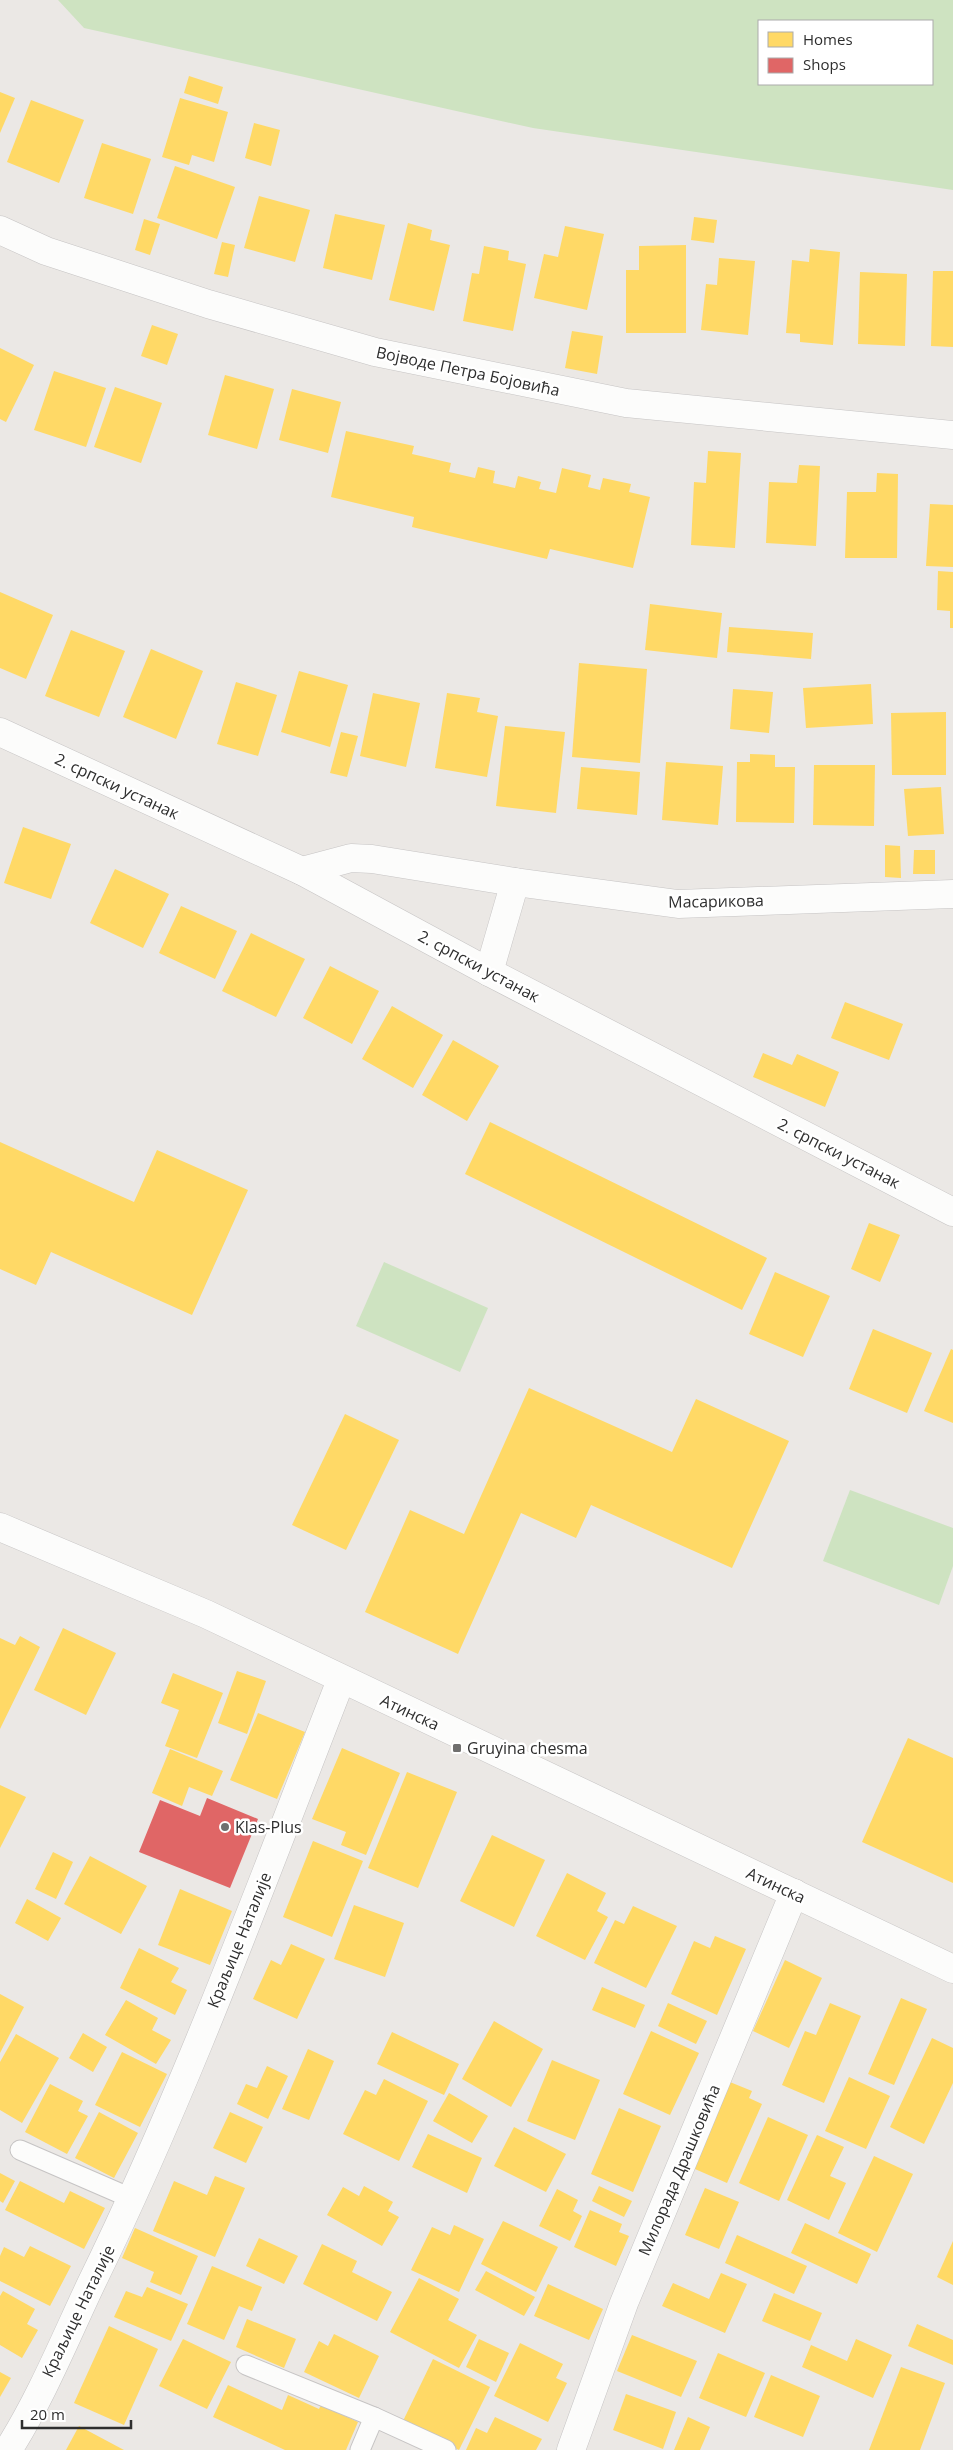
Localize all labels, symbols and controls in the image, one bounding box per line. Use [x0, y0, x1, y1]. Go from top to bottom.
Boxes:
legend [758, 20, 933, 85]
text: Homes [803, 29, 853, 49]
text: Shops [803, 54, 846, 74]
street label: Војводе Петра Бојовића [374, 341, 562, 401]
street label: 2. српски устанак [51, 748, 183, 825]
street label: Масарикова [668, 889, 764, 913]
street label: 2. српски устанак [414, 925, 544, 1008]
street label: 2. српски устанак [774, 1113, 905, 1194]
street label: Атинска [377, 1689, 443, 1735]
place label: Gruyina chesma [467, 1737, 588, 1759]
marker: Gruyina chesma [451, 1742, 463, 1754]
place label: Klas-Plus [235, 1816, 302, 1838]
marker: Klas-Plus [219, 1821, 231, 1833]
street label: Атинска [743, 1862, 809, 1908]
street label: Краљице Наталије [202, 1869, 276, 2011]
street label: Милорада Драшковића [633, 2081, 725, 2259]
street label: Краљице Наталије [36, 2241, 120, 2381]
scale bar [22, 2398, 131, 2430]
text: 20 m [30, 2404, 65, 2424]

